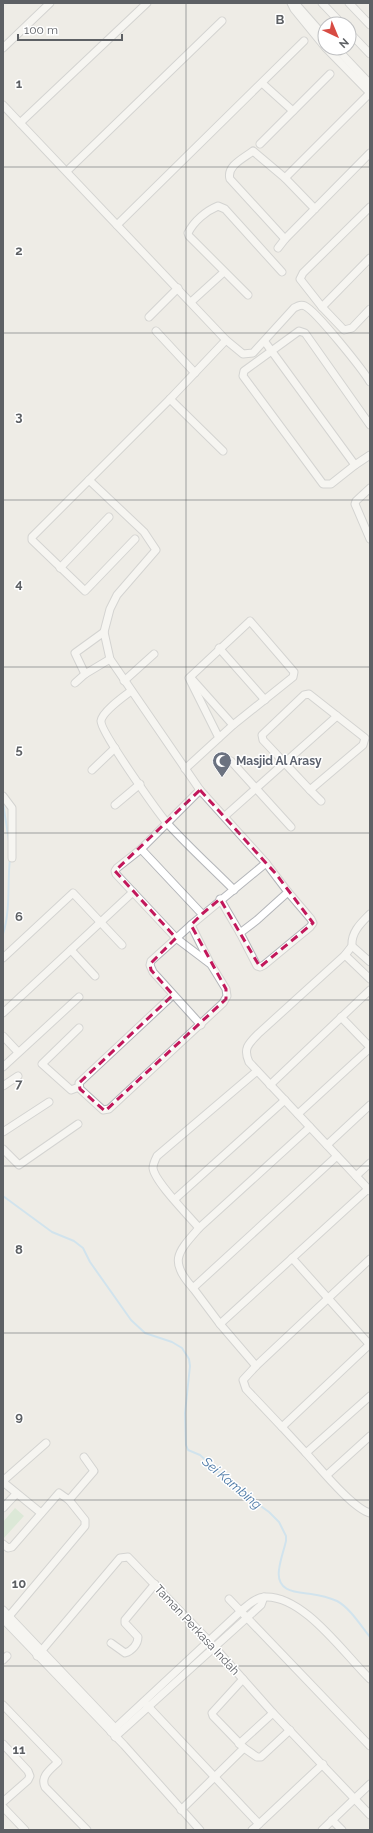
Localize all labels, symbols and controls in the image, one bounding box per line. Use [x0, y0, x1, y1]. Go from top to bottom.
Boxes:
text: B [276, 12, 285, 27]
scale bar [18, 16, 122, 42]
north arrow [317, 16, 357, 56]
text: 100 m [24, 23, 58, 37]
text: N [336, 35, 351, 50]
text: 1 [16, 76, 23, 91]
text: 2 [15, 243, 23, 258]
text: 3 [15, 409, 23, 424]
text: 4 [15, 576, 23, 591]
text: 5 [15, 742, 23, 757]
mosque icon: Masjid Al Arasy [211, 750, 233, 778]
place label: Masjid Al Arasy [236, 754, 322, 768]
text: 6 [15, 909, 23, 924]
text: 7 [15, 1076, 23, 1091]
text: 8 [15, 1242, 23, 1257]
text: 9 [15, 1409, 23, 1424]
water label: Sei Kambing [199, 1453, 265, 1512]
text: 10 [12, 1576, 26, 1591]
street label: Taman Perkasa Indah [152, 1582, 242, 1678]
text: 11 [13, 1742, 26, 1757]

